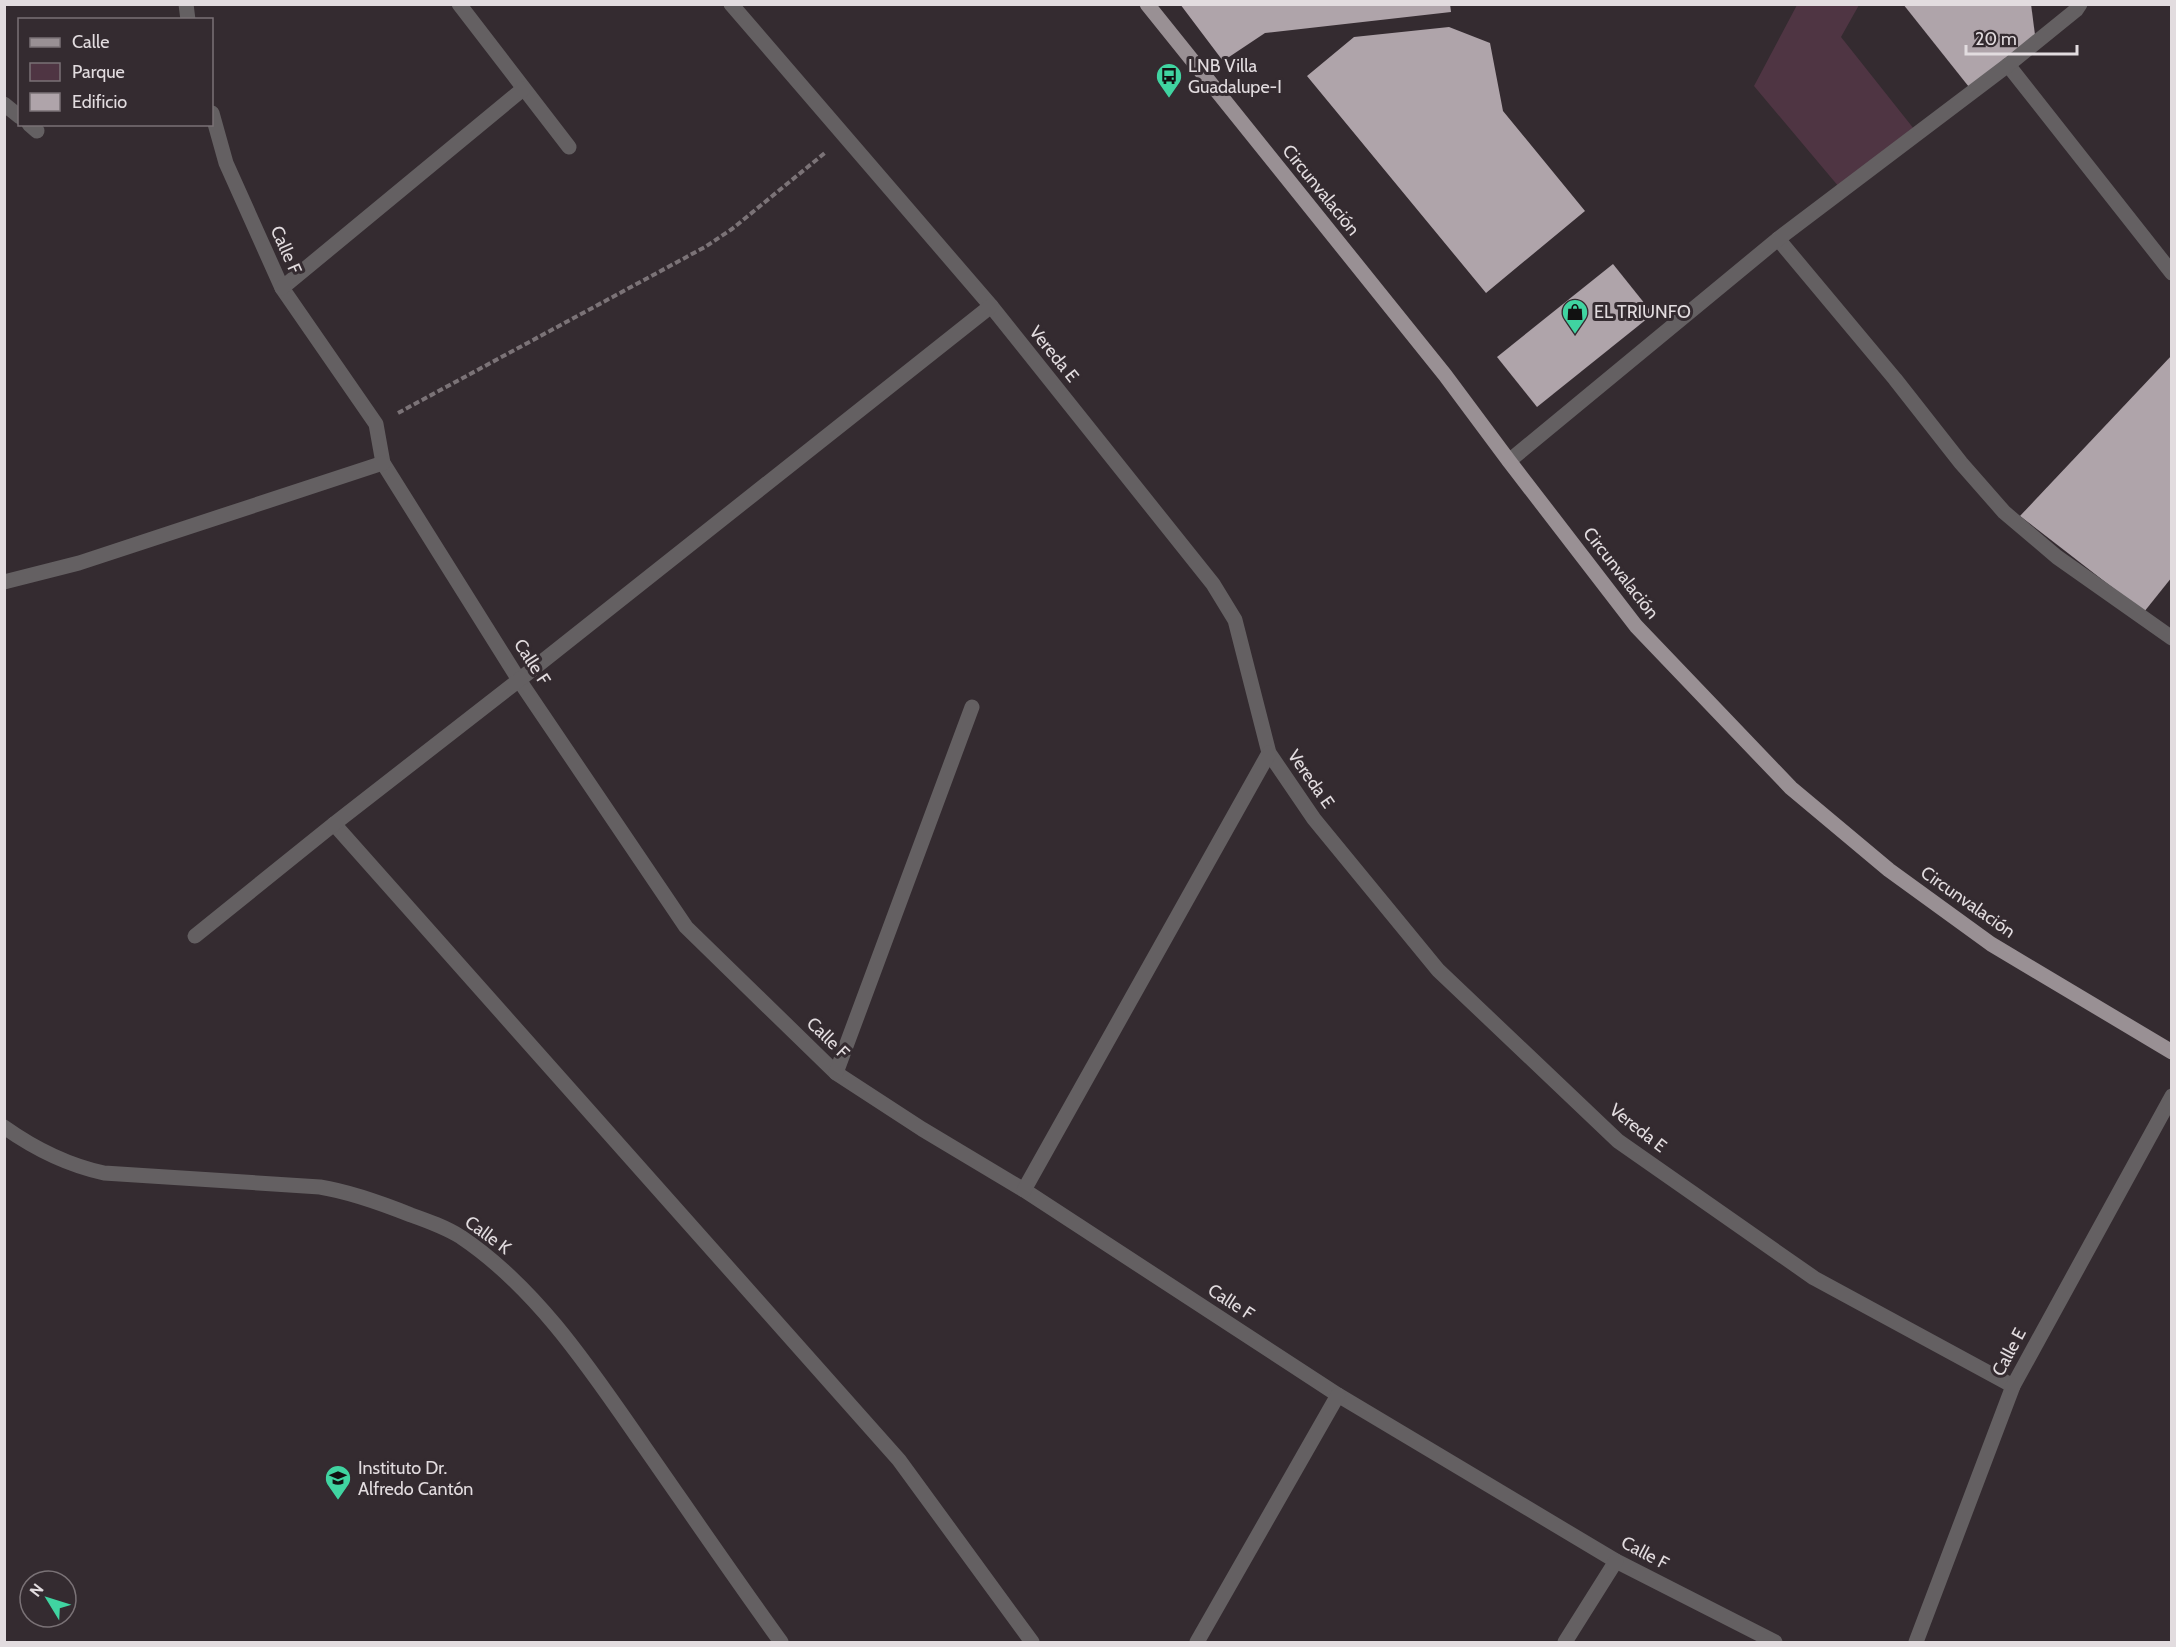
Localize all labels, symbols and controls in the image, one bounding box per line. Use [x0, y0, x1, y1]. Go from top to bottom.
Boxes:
legend [18, 18, 213, 126]
scale bar [1966, 18, 2077, 56]
text: 20 m [1975, 28, 2017, 50]
text: Calle [72, 31, 109, 53]
place label: LNB Villa Guadalupe-I [1188, 55, 1282, 98]
text: Parque [72, 61, 125, 83]
bus stop icon: LNB Villa Guadalupe-I [1154, 61, 1184, 99]
text: Edificio [72, 91, 127, 113]
street label: Circunvalación [1278, 140, 1364, 240]
street label: Calle F [266, 222, 307, 278]
shop icon: EL TRIUNFO [1560, 297, 1590, 335]
place label: EL TRIUNFO [1594, 301, 1691, 323]
street label: Vereda E [1025, 321, 1083, 387]
street label: Circunvalación [1578, 523, 1664, 623]
street label: Calle F [509, 635, 555, 690]
street label: Vereda E [1283, 745, 1339, 813]
street label: Circunvalación [1916, 861, 2020, 943]
street label: Calle F [802, 1012, 854, 1064]
street label: Vereda E [1605, 1099, 1671, 1157]
street label: Calle K [461, 1211, 516, 1260]
street label: Calle F [1204, 1279, 1259, 1325]
street label: Calle E [1987, 1324, 2031, 1380]
place label: Instituto Dr. Alfredo Cantón [358, 1457, 473, 1500]
school or university icon: Instituto Dr. Alfredo Cantón [323, 1463, 353, 1501]
street label: Calle F [1617, 1531, 1673, 1575]
north arrow [18, 1569, 78, 1629]
text: N [26, 1580, 48, 1600]

